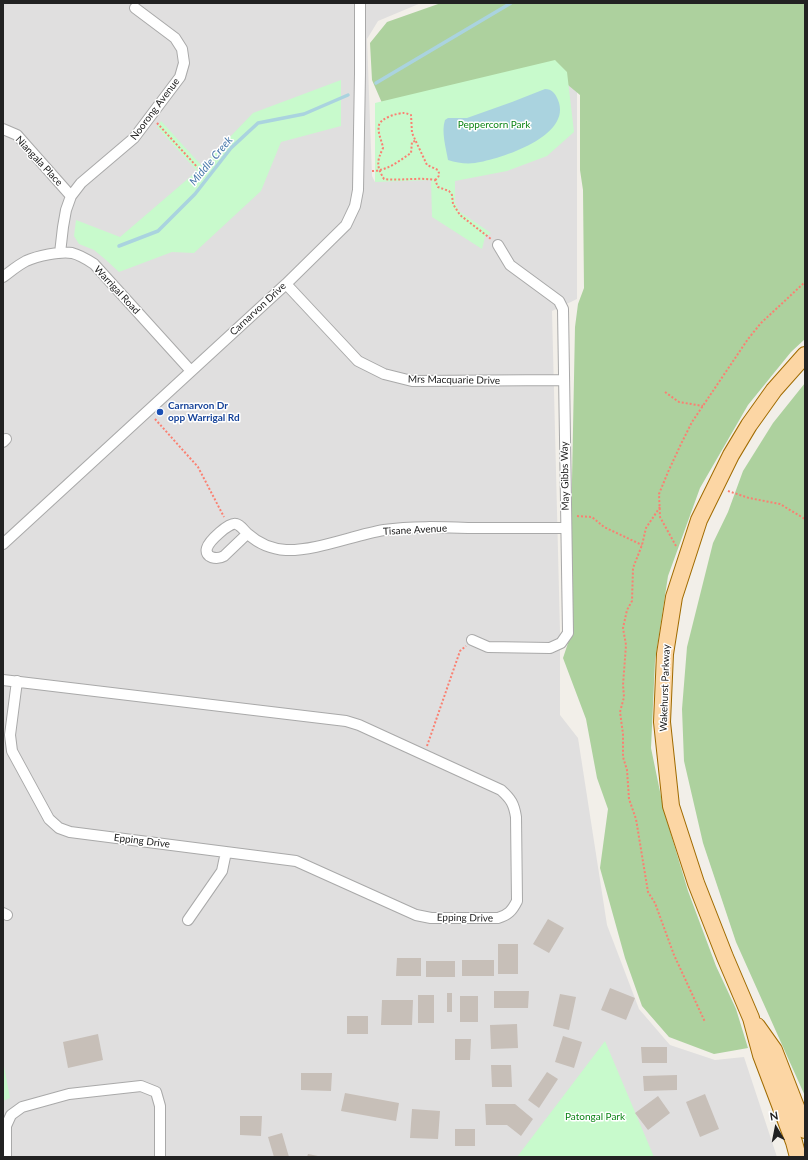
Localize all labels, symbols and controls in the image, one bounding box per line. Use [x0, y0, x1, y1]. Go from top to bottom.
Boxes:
street label: Noorong Avenue [128, 76, 182, 142]
park label: Peppercorn Park [458, 119, 530, 131]
street label: Niangala Place [13, 134, 65, 188]
water label: Middle Creek [187, 134, 235, 188]
street label: Warrigal Road [92, 263, 142, 317]
street label: Carnarvon Drive [228, 280, 288, 338]
street label: Mrs Macquarie Drive [408, 373, 500, 387]
place label: Carnarvon Dr opp Warrigal Rd [168, 400, 240, 424]
marker: Carnarvon Dr opp Warrigal Rd [155, 407, 165, 417]
street label: May Gibbs Way [558, 441, 572, 511]
street label: Tisane Avenue [383, 522, 447, 538]
street label: Wakehurst Parkway [657, 644, 673, 732]
street label: Epping Drive [113, 832, 171, 850]
street label: Epping Drive [437, 912, 493, 924]
north arrow [756, 1108, 796, 1148]
text: N [769, 1109, 779, 1123]
park label: Patongal Park [565, 1111, 625, 1123]

